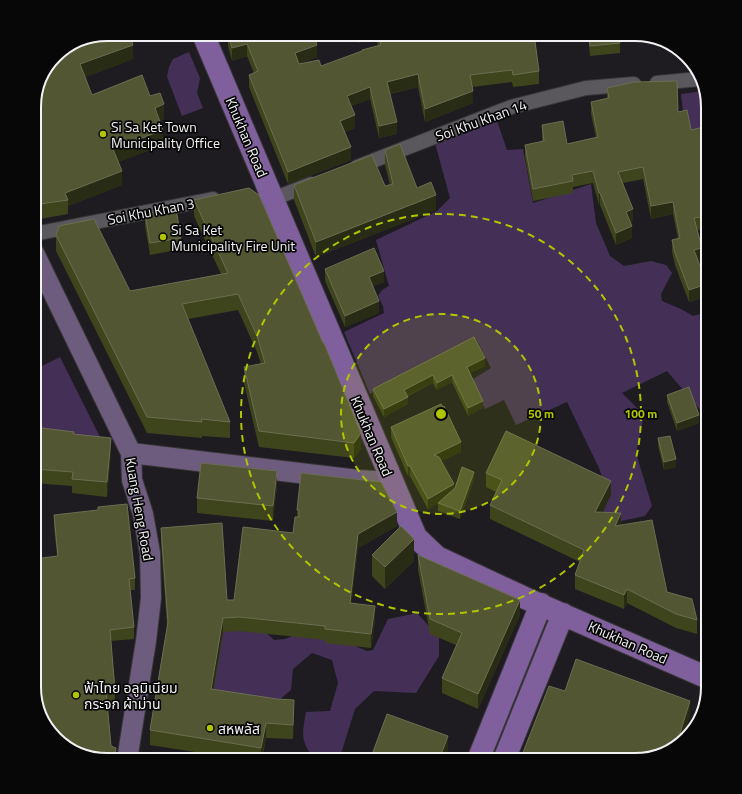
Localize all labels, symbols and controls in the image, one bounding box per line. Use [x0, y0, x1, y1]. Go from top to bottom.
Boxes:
street label: Khukhan Road [221, 94, 273, 180]
street label: Soi Khu Khan 14 [432, 94, 530, 146]
place label: Si Sa Ket Town Municipality Office [111, 116, 220, 153]
marker: Si Sa Ket Town Municipality Office [98, 129, 108, 139]
street label: Soi Khu Khan 3 [106, 192, 196, 230]
place label: Si Sa Ket Municipality Fire Unit [171, 219, 295, 256]
marker: Si Sa Ket Municipality Fire Unit [158, 232, 168, 242]
street label: Khukhan Road [346, 393, 398, 479]
text: 50 m [528, 404, 554, 423]
text: 100 m [625, 404, 657, 423]
centre of rings [434, 407, 448, 421]
street label: Kuang Heng Road [121, 456, 159, 562]
street label: Khukhan Road [585, 615, 671, 669]
place label: ฟ้าไทย อลูมิเนียม กระจก ผ้าม่าน [84, 677, 178, 714]
marker: ฟ้าไทย อลูมิเนียม กระจก ผ้าม่าน [71, 690, 81, 700]
place label: สหพลัส [218, 718, 260, 739]
marker: สหพลัส [205, 723, 215, 733]

